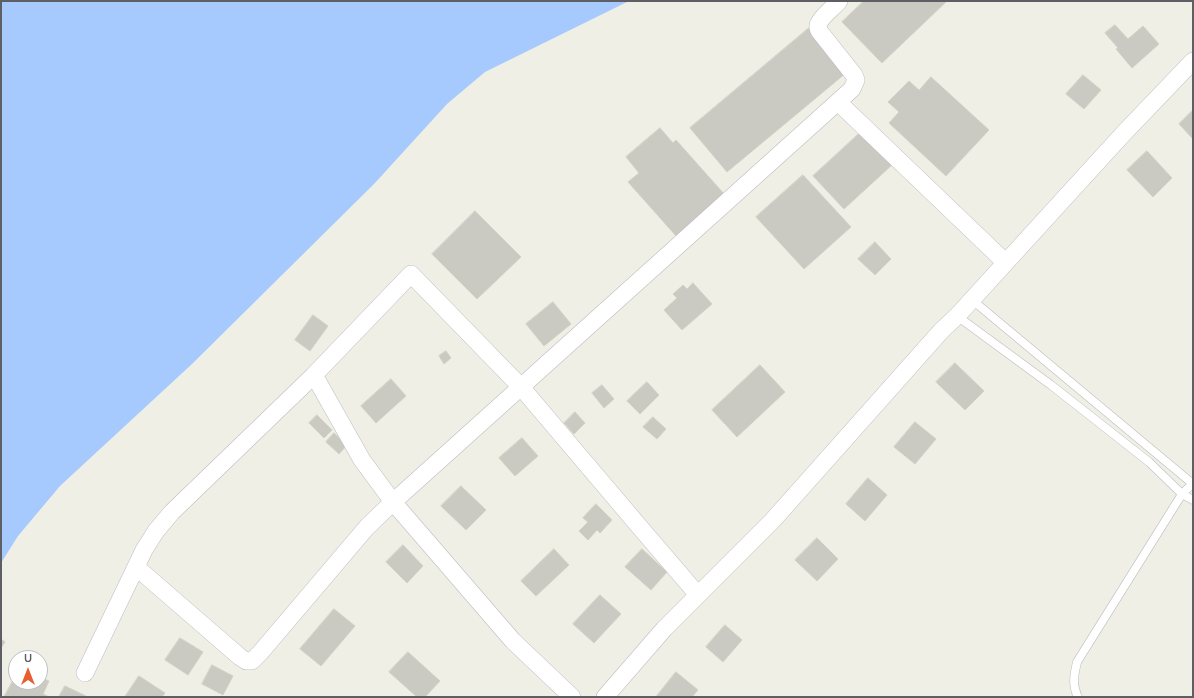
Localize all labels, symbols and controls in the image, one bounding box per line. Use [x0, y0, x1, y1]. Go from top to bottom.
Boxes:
north arrow [8, 650, 48, 690]
text: U [24, 651, 32, 666]

